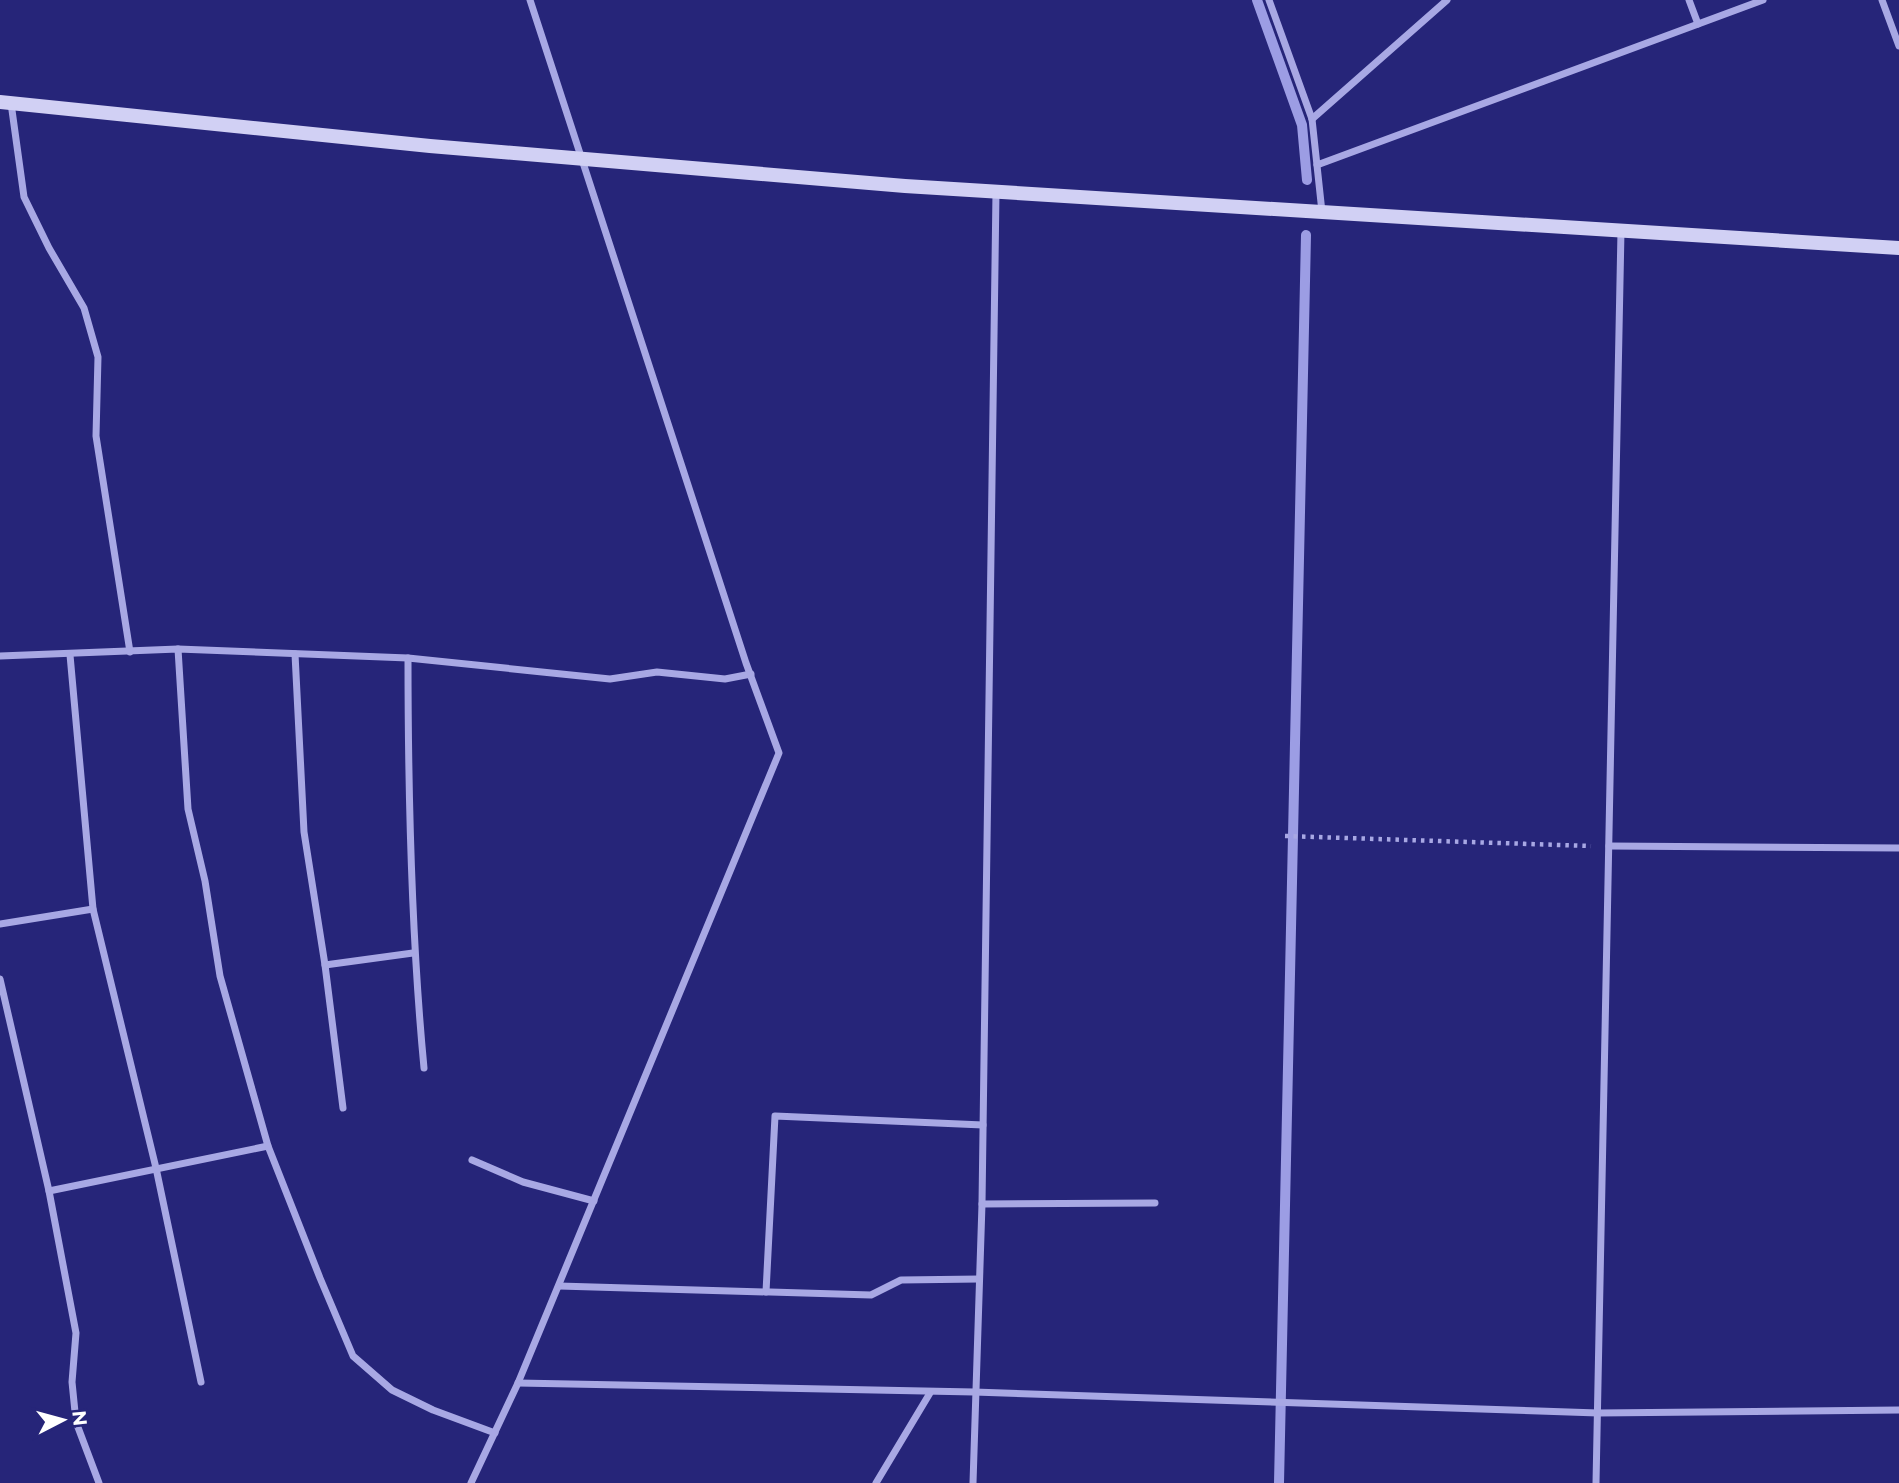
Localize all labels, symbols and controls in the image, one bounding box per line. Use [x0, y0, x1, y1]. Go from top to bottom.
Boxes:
north arrow [28, 1385, 98, 1455]
text: N [67, 1409, 92, 1427]

